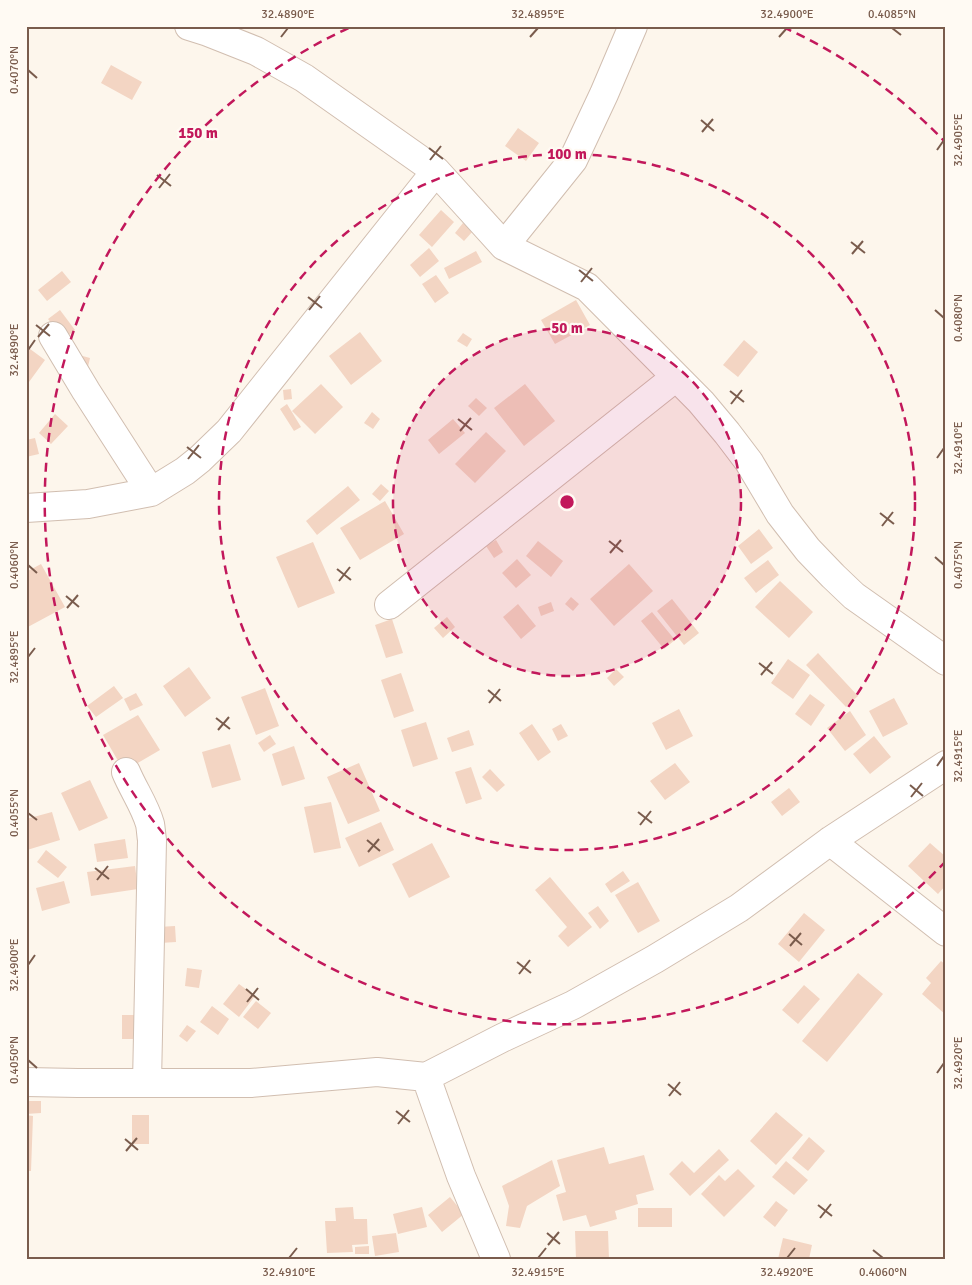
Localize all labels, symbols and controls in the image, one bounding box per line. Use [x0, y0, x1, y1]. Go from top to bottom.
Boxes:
text: 32.4890°E [261, 7, 315, 22]
text: 32.4895°E [511, 7, 565, 22]
text: 32.4900°E [760, 7, 814, 22]
text: 0.4085°N [868, 7, 916, 22]
text: 0.4070°N [7, 46, 22, 94]
text: 32.4905°E [951, 113, 966, 167]
text: 150 m [178, 124, 218, 142]
text: 100 m [547, 145, 587, 163]
text: 0.4080°N [951, 294, 966, 342]
text: 50 m [551, 319, 583, 337]
text: 32.4890°E [7, 323, 22, 377]
text: 32.4910°E [951, 421, 966, 475]
centre of rings [558, 493, 576, 511]
text: 0.4060°N [7, 541, 22, 589]
text: 0.4075°N [951, 541, 966, 589]
text: 32.4895°E [7, 630, 22, 684]
text: 32.4915°E [951, 729, 966, 783]
text: 0.4055°N [7, 789, 22, 837]
text: 32.4900°E [7, 938, 22, 992]
text: 0.4050°N [7, 1036, 22, 1084]
text: 32.4920°E [951, 1036, 966, 1090]
text: 32.4910°E [262, 1265, 316, 1280]
text: 32.4915°E [511, 1265, 565, 1280]
text: 32.4920°E [760, 1265, 814, 1280]
text: 0.4060°N [859, 1265, 907, 1280]

